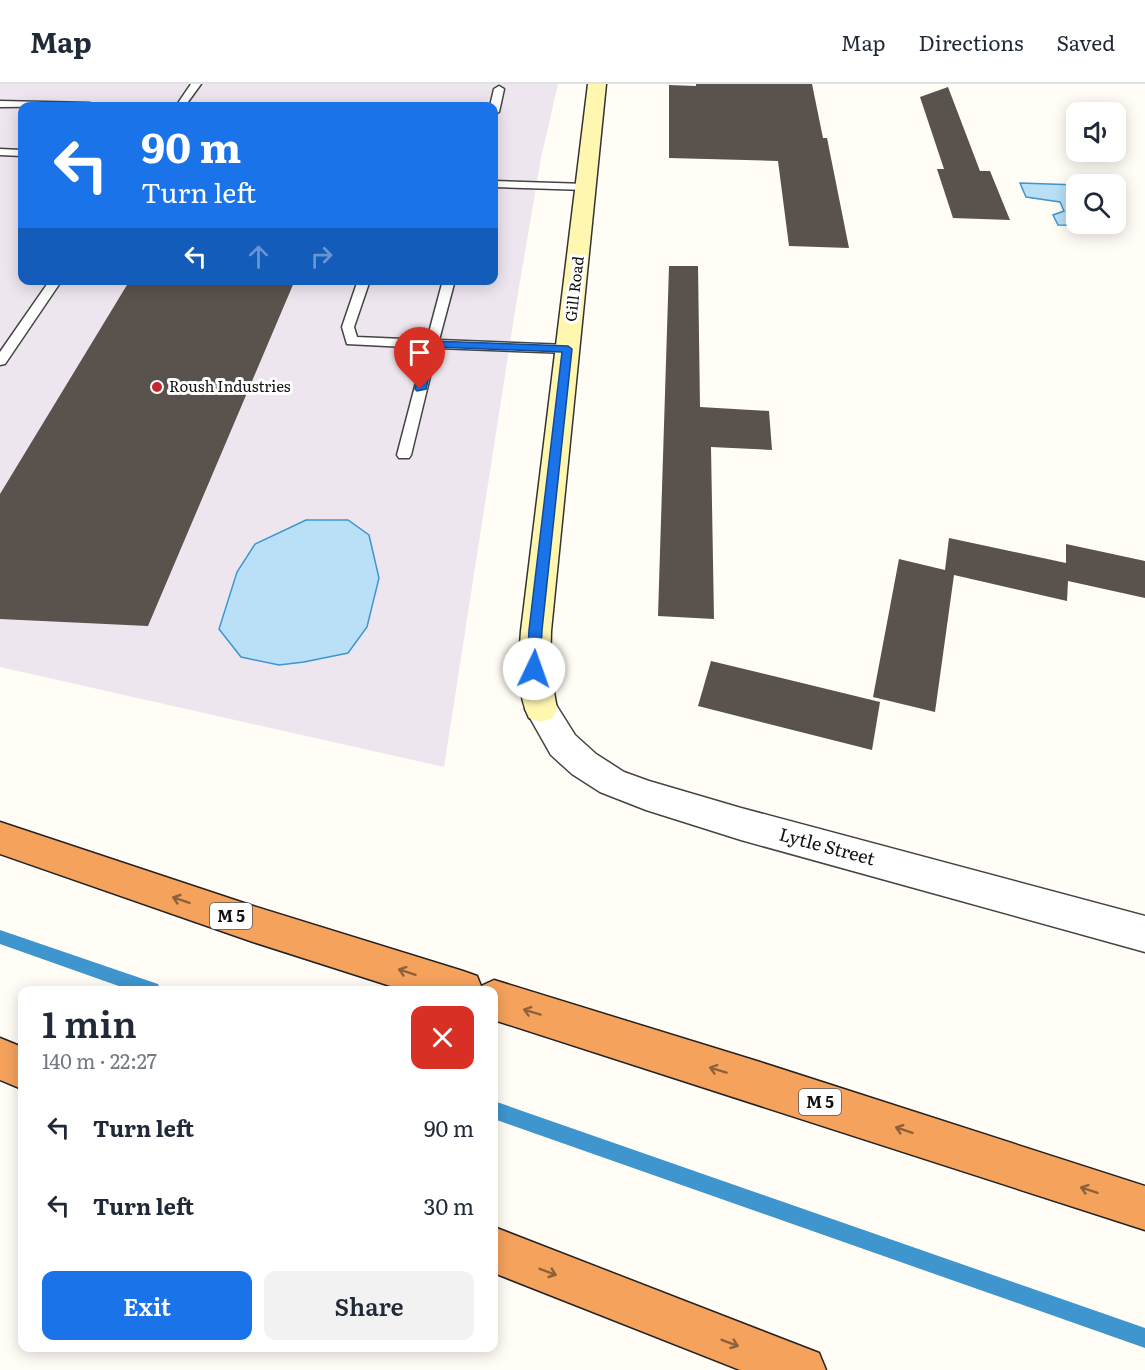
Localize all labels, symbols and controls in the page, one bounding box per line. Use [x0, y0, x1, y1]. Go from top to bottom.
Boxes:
text: Map [30, 20, 92, 62]
text: Map [841, 26, 886, 57]
text: Directions [919, 26, 1024, 57]
text: Saved [1057, 26, 1115, 57]
map controls [1066, 102, 1126, 234]
button: sound [1066, 102, 1126, 162]
text: 90 m [141, 114, 241, 176]
icon: left [42, 126, 120, 204]
text: Turn left [141, 171, 256, 211]
button: search [1066, 174, 1126, 234]
icon: left [179, 240, 212, 273]
icon: ahead [242, 240, 275, 273]
icon: right [305, 240, 338, 273]
street label: Gill Road [558, 255, 589, 323]
pin [394, 327, 445, 389]
icon: arrive [403, 336, 436, 369]
place label: Roush Industries [169, 374, 291, 397]
marker: Roush Industries [150, 380, 164, 394]
position arrow [502, 637, 566, 701]
street label: Lytle Street [776, 820, 879, 871]
one-way arrow [173, 893, 191, 904]
road number: M 5 [210, 903, 252, 929]
one-way arrow [398, 966, 417, 977]
text: 1 min [42, 996, 137, 1049]
button: close [411, 1006, 474, 1069]
one-way arrow [523, 1006, 542, 1017]
text: 140 m · 22:27 [42, 1045, 157, 1075]
one-way arrow [709, 1064, 728, 1075]
road number: M 5 [799, 1089, 841, 1115]
icon: left [42, 1111, 75, 1144]
text: Turn left [93, 1111, 194, 1144]
text: 90 m [424, 1111, 474, 1144]
one-way arrow [895, 1123, 914, 1134]
one-way arrow [1080, 1184, 1099, 1195]
icon: left [42, 1189, 75, 1222]
text: Turn left [93, 1189, 194, 1222]
text: 30 m [424, 1189, 474, 1222]
one-way arrow [538, 1267, 557, 1278]
button: Exit [42, 1271, 252, 1340]
button: Share [264, 1271, 474, 1340]
one-way arrow [720, 1338, 738, 1349]

